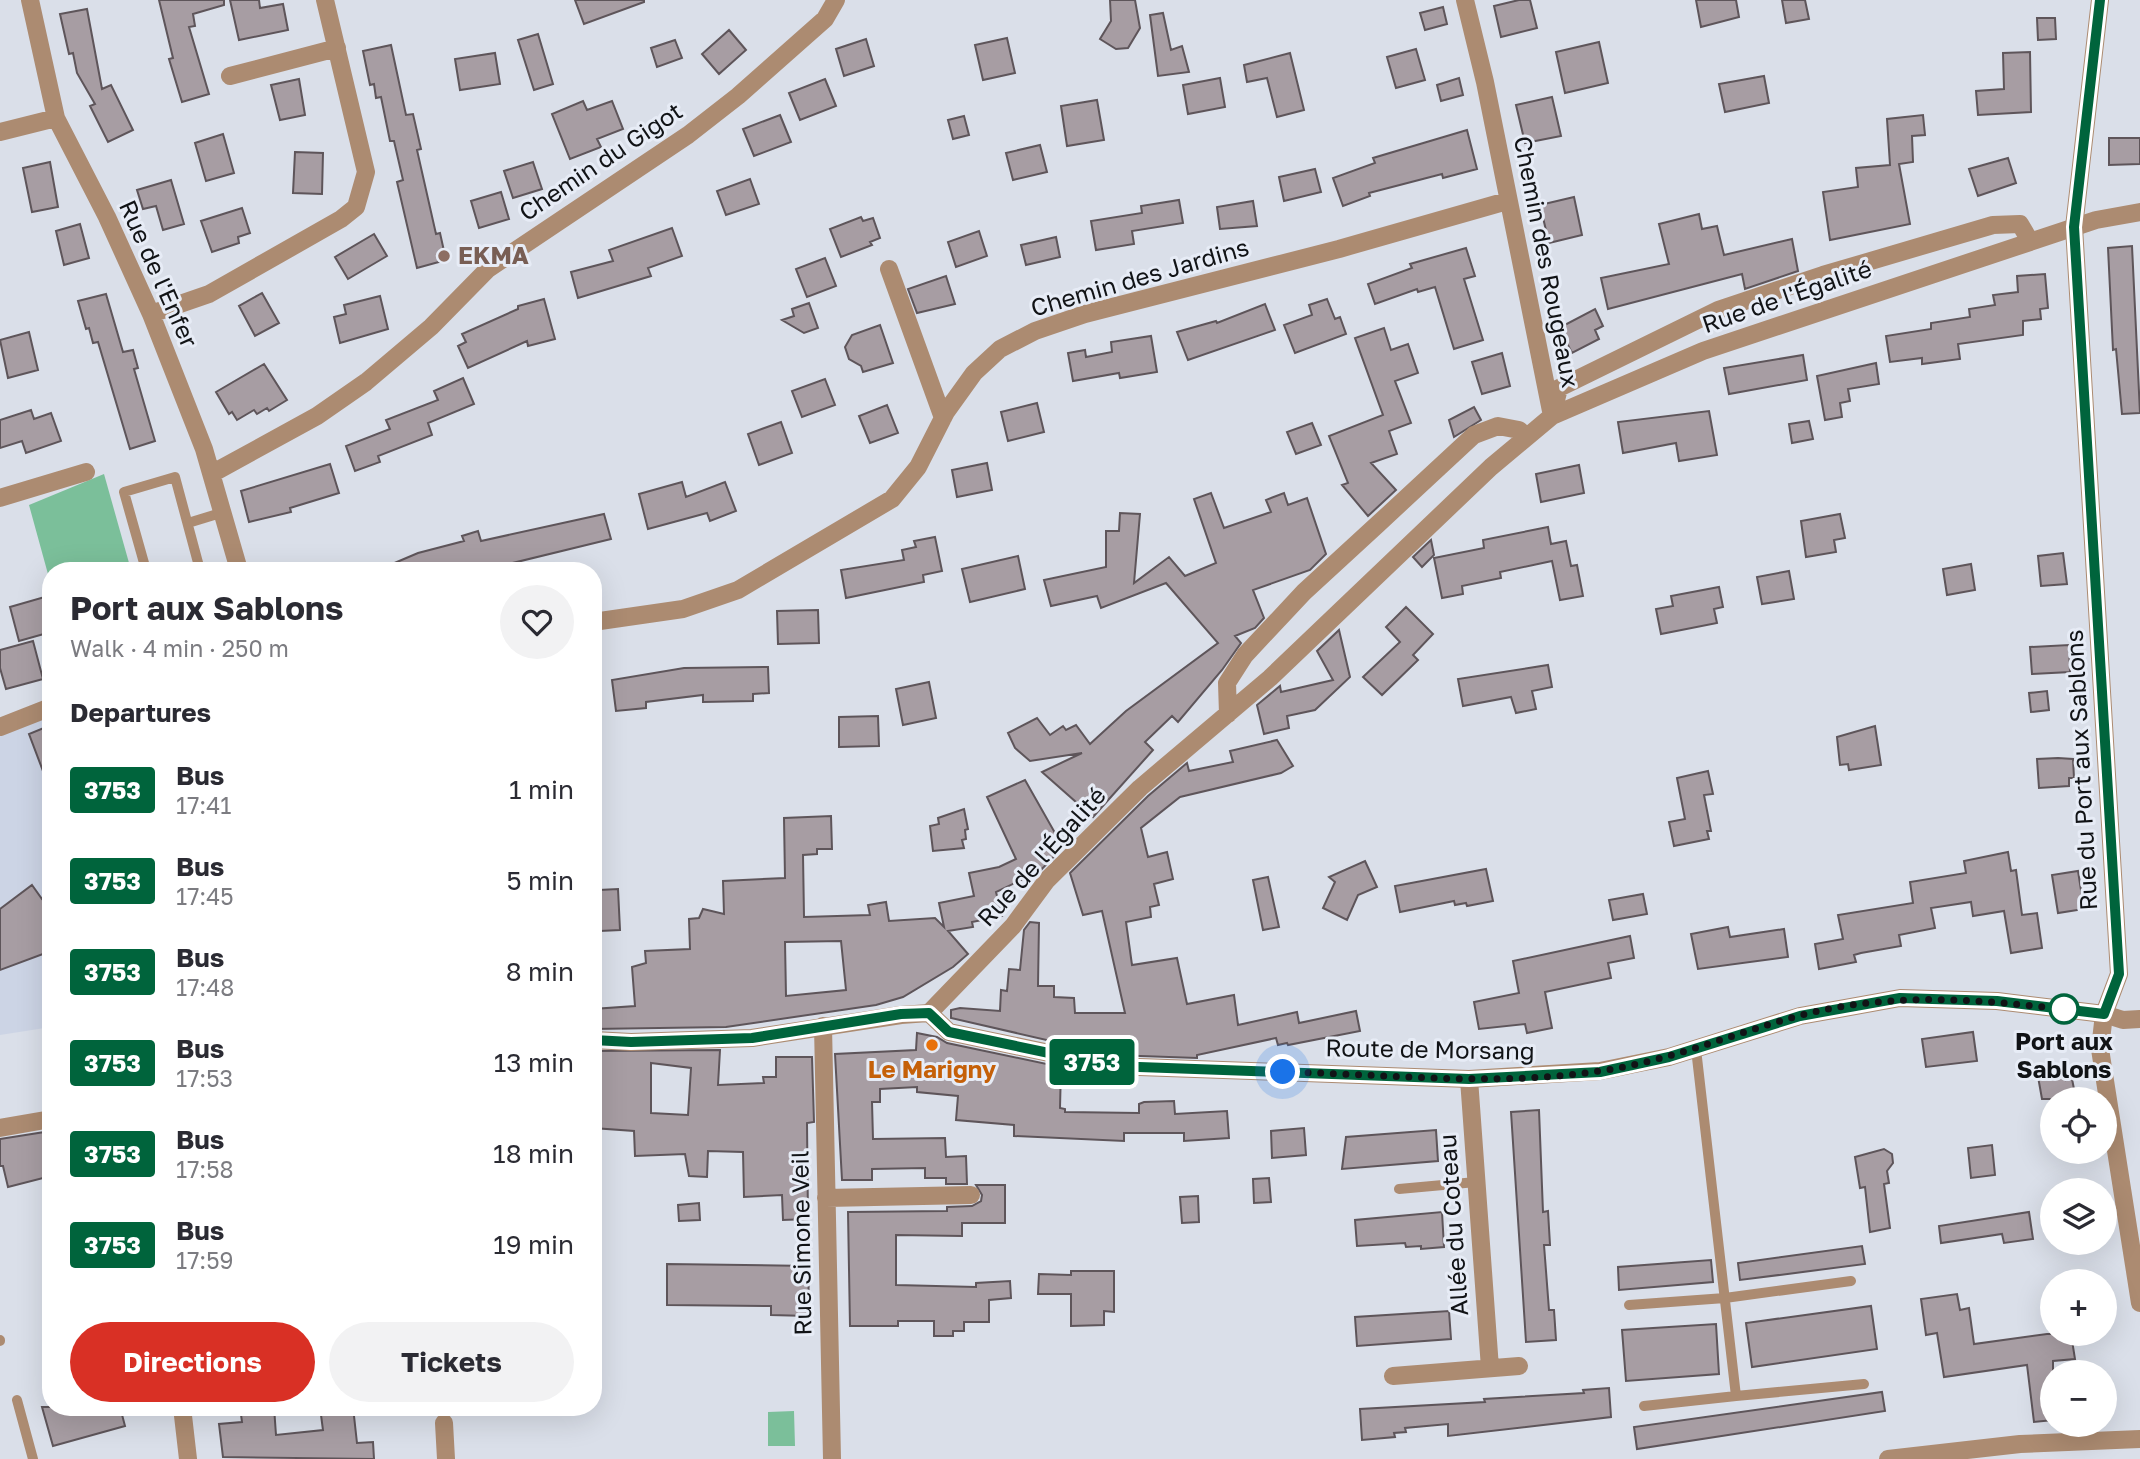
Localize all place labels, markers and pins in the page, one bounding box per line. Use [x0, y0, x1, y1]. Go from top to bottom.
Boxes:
place label: EKMA [458, 240, 529, 269]
marker: EKMA [436, 248, 452, 264]
marker: Port aux Sablons [2049, 994, 2079, 1024]
place label: Port aux Sablons [2015, 1026, 2113, 1083]
marker: Le Marigny [924, 1037, 940, 1053]
place label: Le Marigny [868, 1054, 997, 1083]

